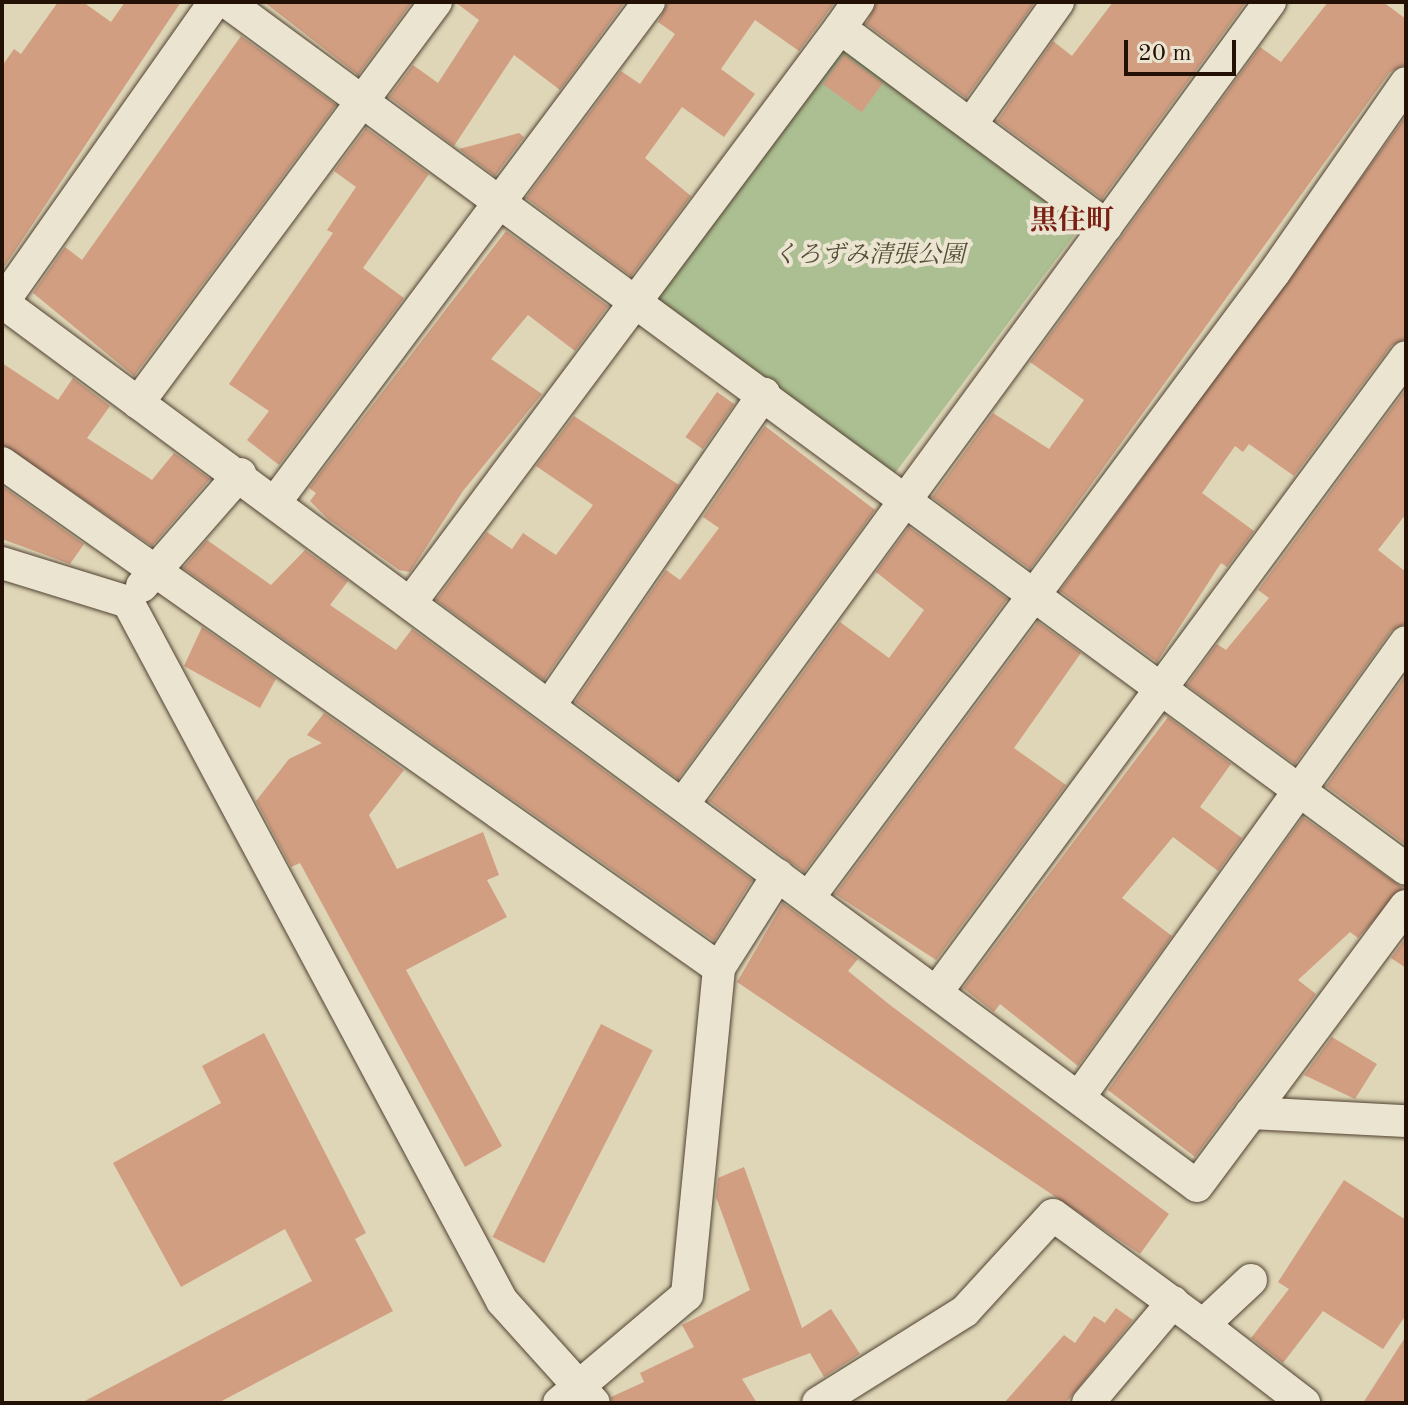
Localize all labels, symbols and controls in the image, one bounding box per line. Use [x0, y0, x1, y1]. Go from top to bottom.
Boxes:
scale bar [1128, 24, 1240, 74]
text: 20 m [1138, 42, 1192, 66]
district label: 黒住町 [1030, 205, 1114, 239]
park label: くろずみ清張公園 [773, 243, 965, 271]

